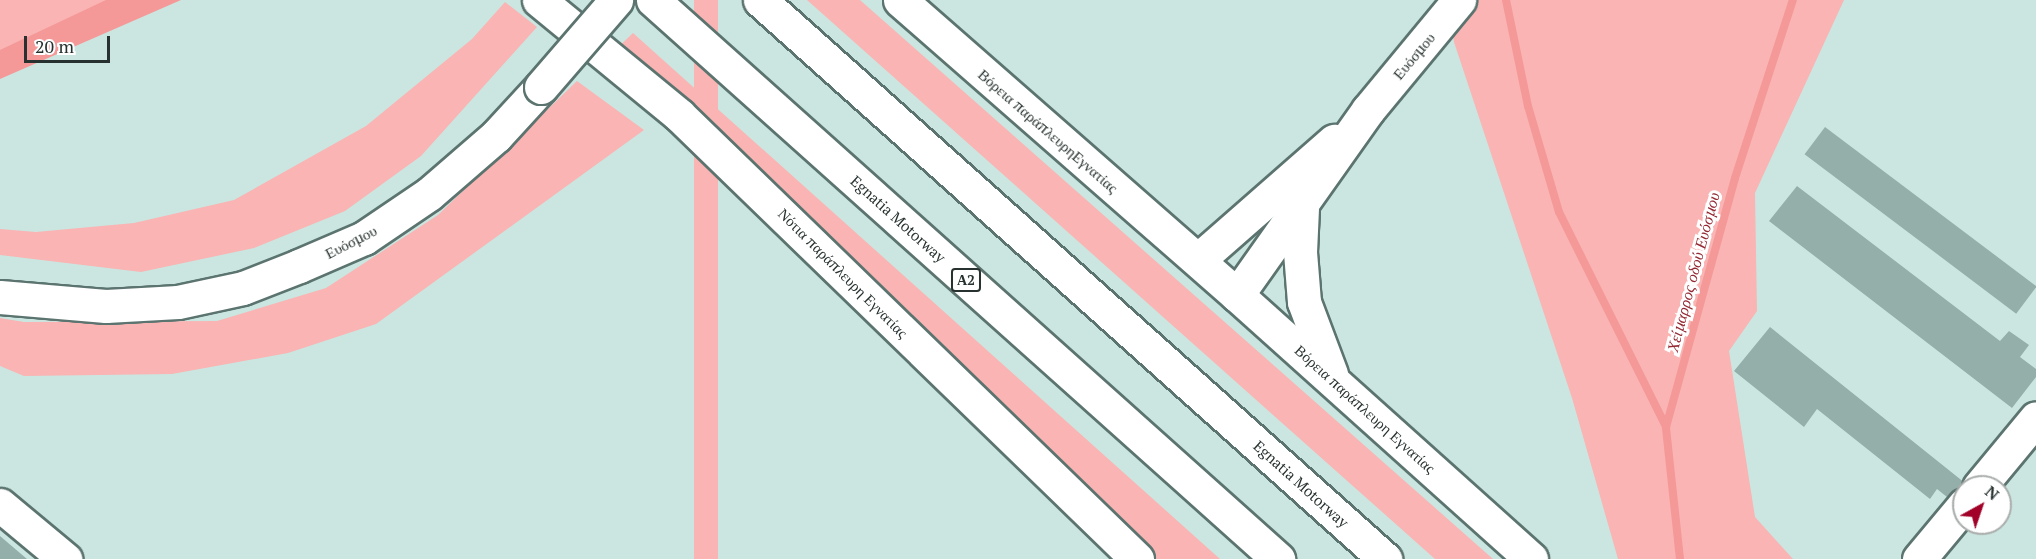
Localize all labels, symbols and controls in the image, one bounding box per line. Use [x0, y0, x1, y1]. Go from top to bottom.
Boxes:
scale bar [27, 24, 112, 62]
street label: Ευόσμου [1389, 29, 1439, 83]
text: 20 m [35, 34, 74, 58]
street label: Βόρεια παράπλευρηΕγνατίας [975, 65, 1121, 197]
street label: Egnatia Motorway [847, 172, 949, 266]
water label: Χείμαρρος οδού Ευόσμου [1662, 190, 1724, 354]
street label: Νότια παράπλευρη Εγνατίας [774, 204, 912, 342]
street label: Ευόσμου [322, 221, 380, 263]
road number: Α2 [950, 269, 982, 291]
street label: Βόρεια παράπλευρη Εγνατίας [1291, 341, 1439, 477]
street label: Egnatia Motorway [1250, 437, 1352, 531]
north arrow [1952, 475, 2012, 535]
text: N [1981, 480, 2004, 505]

